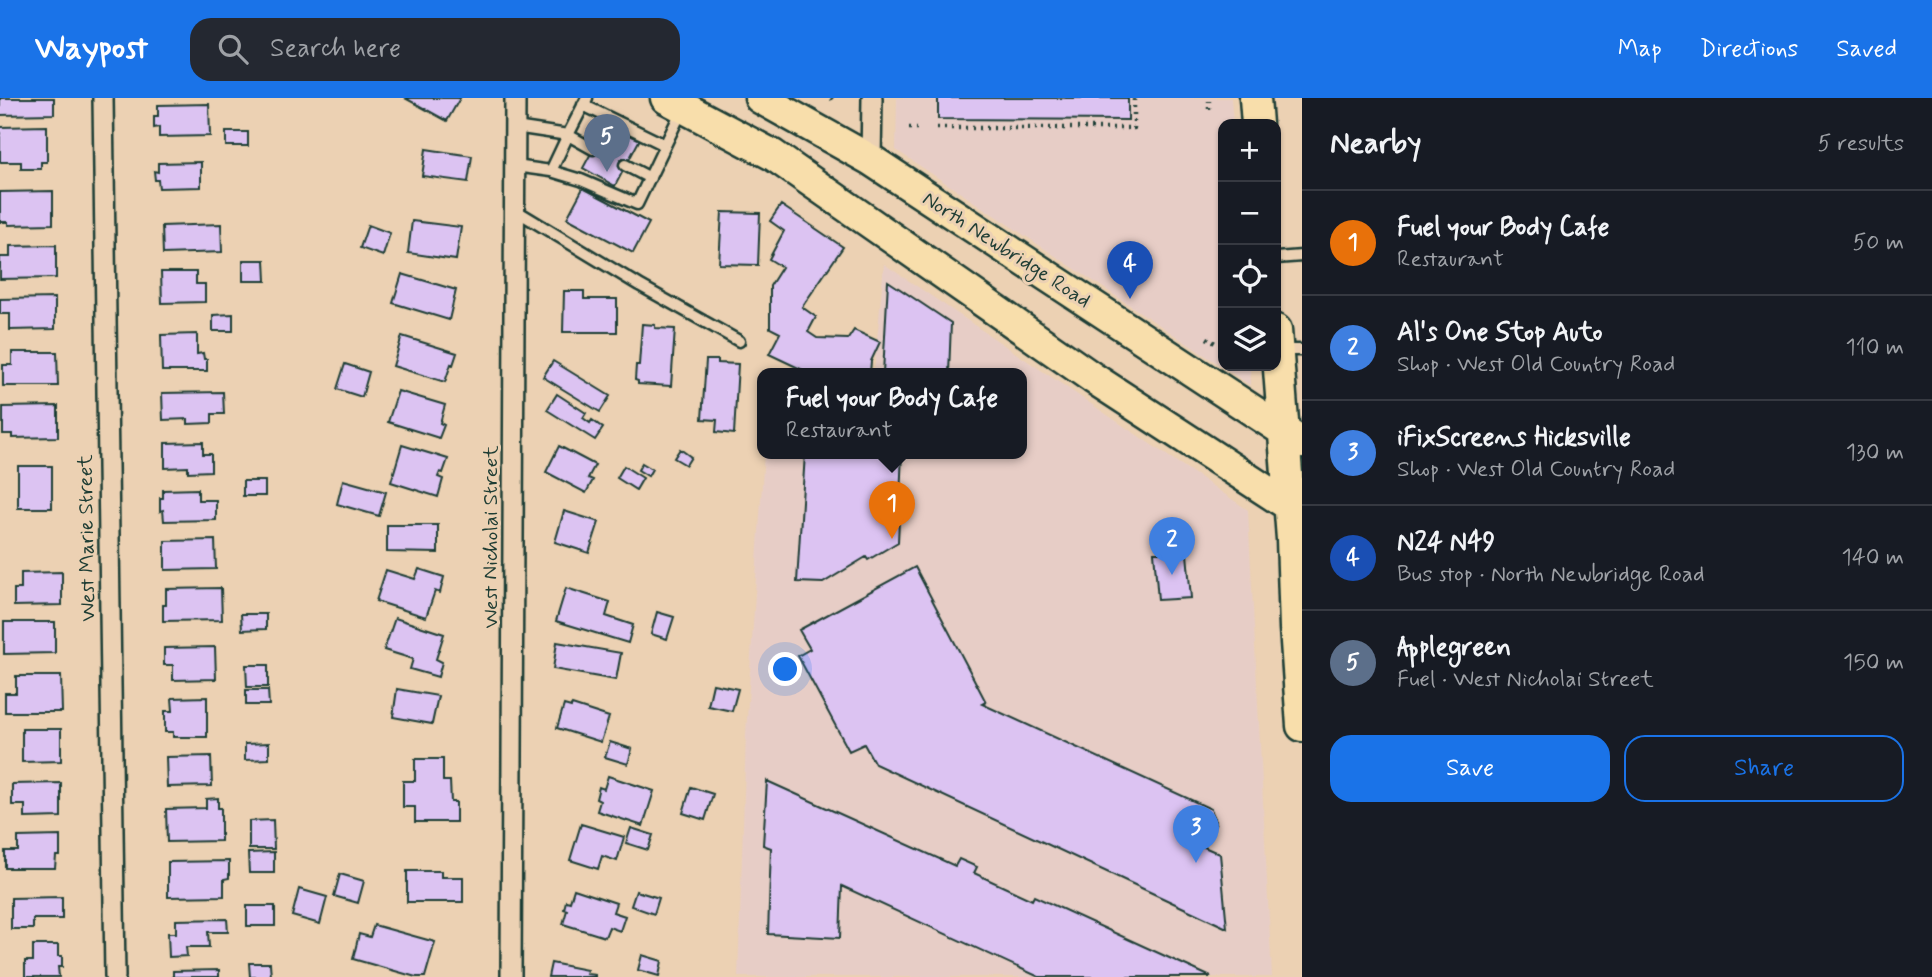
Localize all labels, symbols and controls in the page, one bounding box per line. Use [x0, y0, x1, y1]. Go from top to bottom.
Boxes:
search box [190, 18, 680, 81]
text: Waypost [35, 27, 148, 71]
icon: search [214, 30, 252, 68]
text: Search here [270, 32, 401, 66]
text: Map [1618, 34, 1662, 65]
text: Directions [1700, 34, 1798, 65]
text: Saved [1836, 34, 1897, 65]
pin: 5 [584, 114, 630, 172]
map controls [1218, 119, 1281, 371]
button: + [1218, 119, 1281, 182]
text: Nearby [1330, 124, 1421, 163]
text: 5 results [1818, 129, 1904, 159]
button: − [1218, 182, 1281, 245]
street label: North Newbridge Road [916, 185, 1096, 316]
text: Fuel your Body Cafe [1397, 211, 1609, 245]
text: 1 [1348, 228, 1358, 258]
text: 50 m [1853, 228, 1904, 258]
pin: 4 [1107, 241, 1153, 299]
button: locate [1218, 245, 1281, 308]
text: Restaurant [1397, 245, 1504, 275]
button: layers [1218, 308, 1281, 371]
text: Al's One Stop Auto [1397, 316, 1602, 350]
text: 2 [1347, 333, 1359, 363]
text: 110 m [1845, 333, 1904, 363]
text: Shop · West Old Country Road [1397, 350, 1675, 380]
popup [757, 368, 1027, 459]
text: Fuel your Body Cafe [786, 382, 998, 416]
text: Restaurant [786, 416, 893, 446]
text: iFixScreens Hicksville [1397, 421, 1631, 455]
text: 3 [1348, 438, 1358, 468]
text: 130 m [1846, 438, 1904, 468]
street label: West Nicholai Street [477, 445, 505, 629]
street label: West Marie Street [72, 453, 102, 622]
text: Shop · West Old Country Road [1397, 455, 1675, 485]
pin: 1 [869, 481, 915, 539]
pin: 2 [1149, 517, 1195, 575]
text: N24 N49 [1397, 526, 1495, 560]
text: 4 [1346, 543, 1360, 573]
text: 140 m [1841, 543, 1904, 573]
text: Bus stop · North Newbridge Road [1397, 560, 1705, 590]
text: Applegreen [1397, 631, 1511, 665]
text: 5 [1346, 648, 1360, 678]
text: 150 m [1843, 648, 1904, 678]
your location [768, 652, 802, 686]
text: Fuel · West Nicholai Street [1397, 665, 1654, 695]
button: Save [1330, 735, 1610, 802]
button: Share [1624, 735, 1904, 802]
pin: 3 [1173, 805, 1219, 863]

